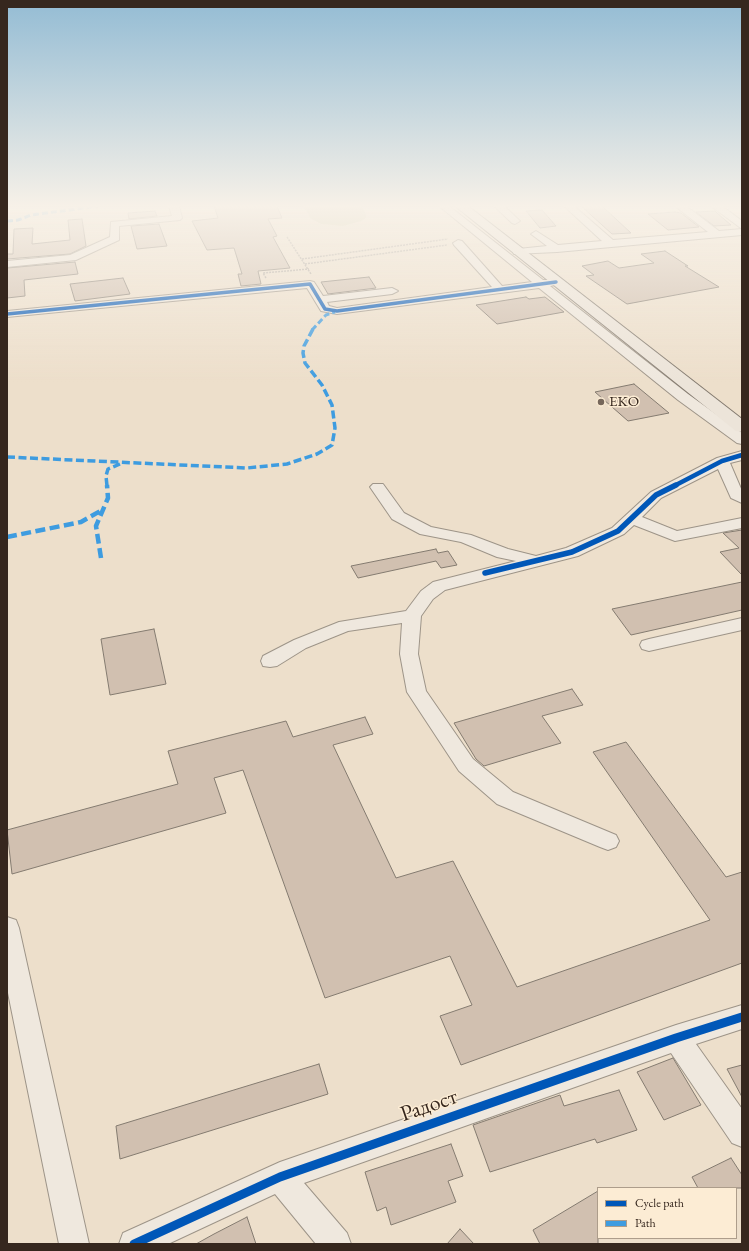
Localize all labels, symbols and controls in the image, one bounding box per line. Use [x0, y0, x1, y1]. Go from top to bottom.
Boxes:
place label: EKO [609, 393, 639, 411]
marker: EKO [596, 397, 606, 407]
street label: Радост [397, 1084, 461, 1128]
legend [597, 1187, 737, 1239]
text: Cycle path [635, 1195, 684, 1211]
text: Path [635, 1215, 656, 1231]

